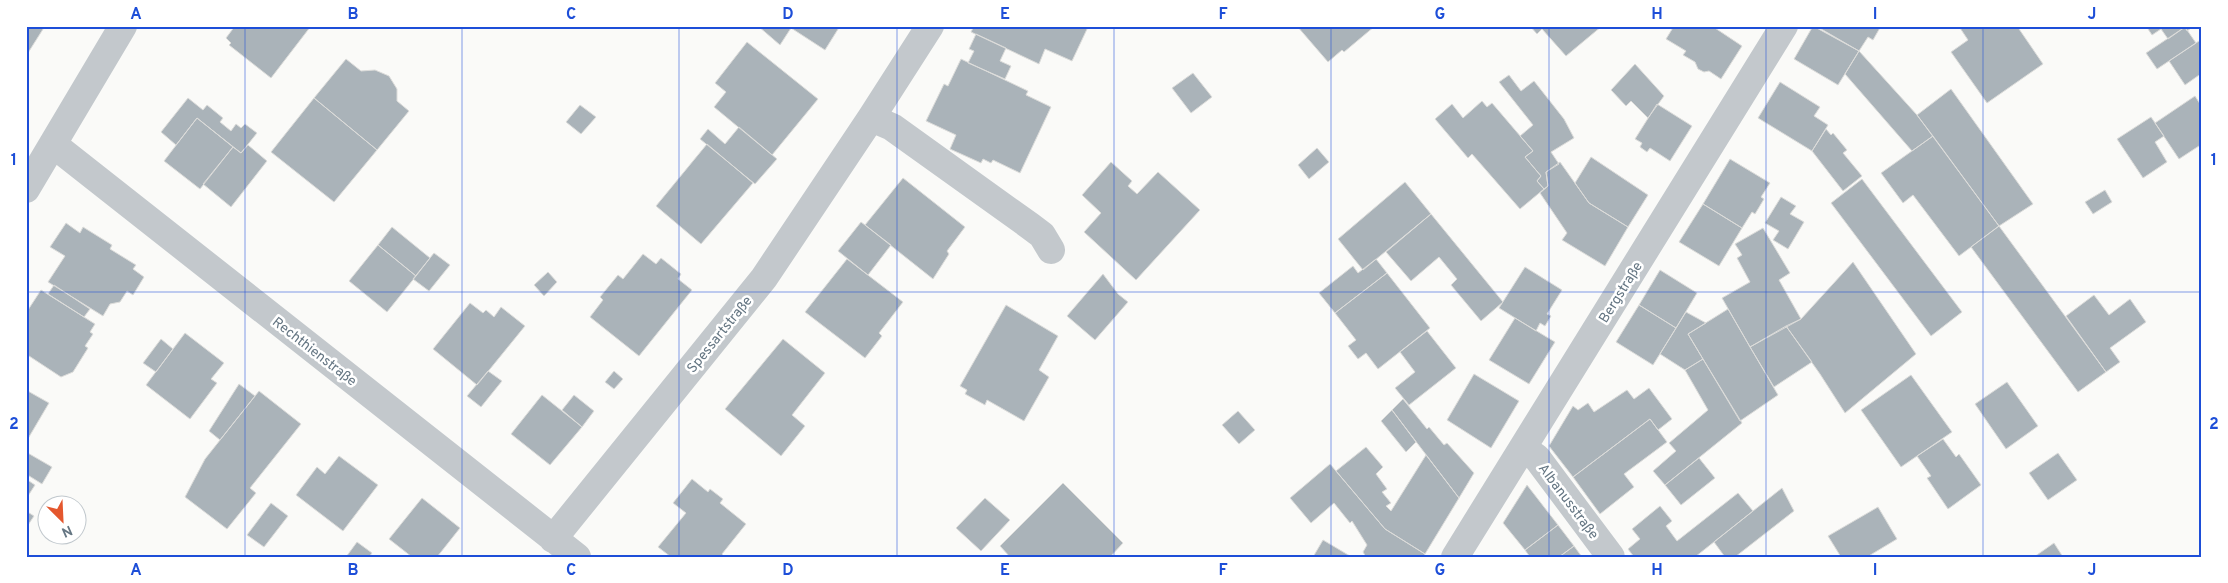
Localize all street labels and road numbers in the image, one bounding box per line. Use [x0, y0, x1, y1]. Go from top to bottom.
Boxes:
street label: Bergstraße [1596, 259, 1647, 327]
street label: Spessartstraße [684, 293, 756, 377]
street label: Rechthienstraße [269, 314, 360, 390]
street label: Albanusstraße [1534, 461, 1602, 543]

